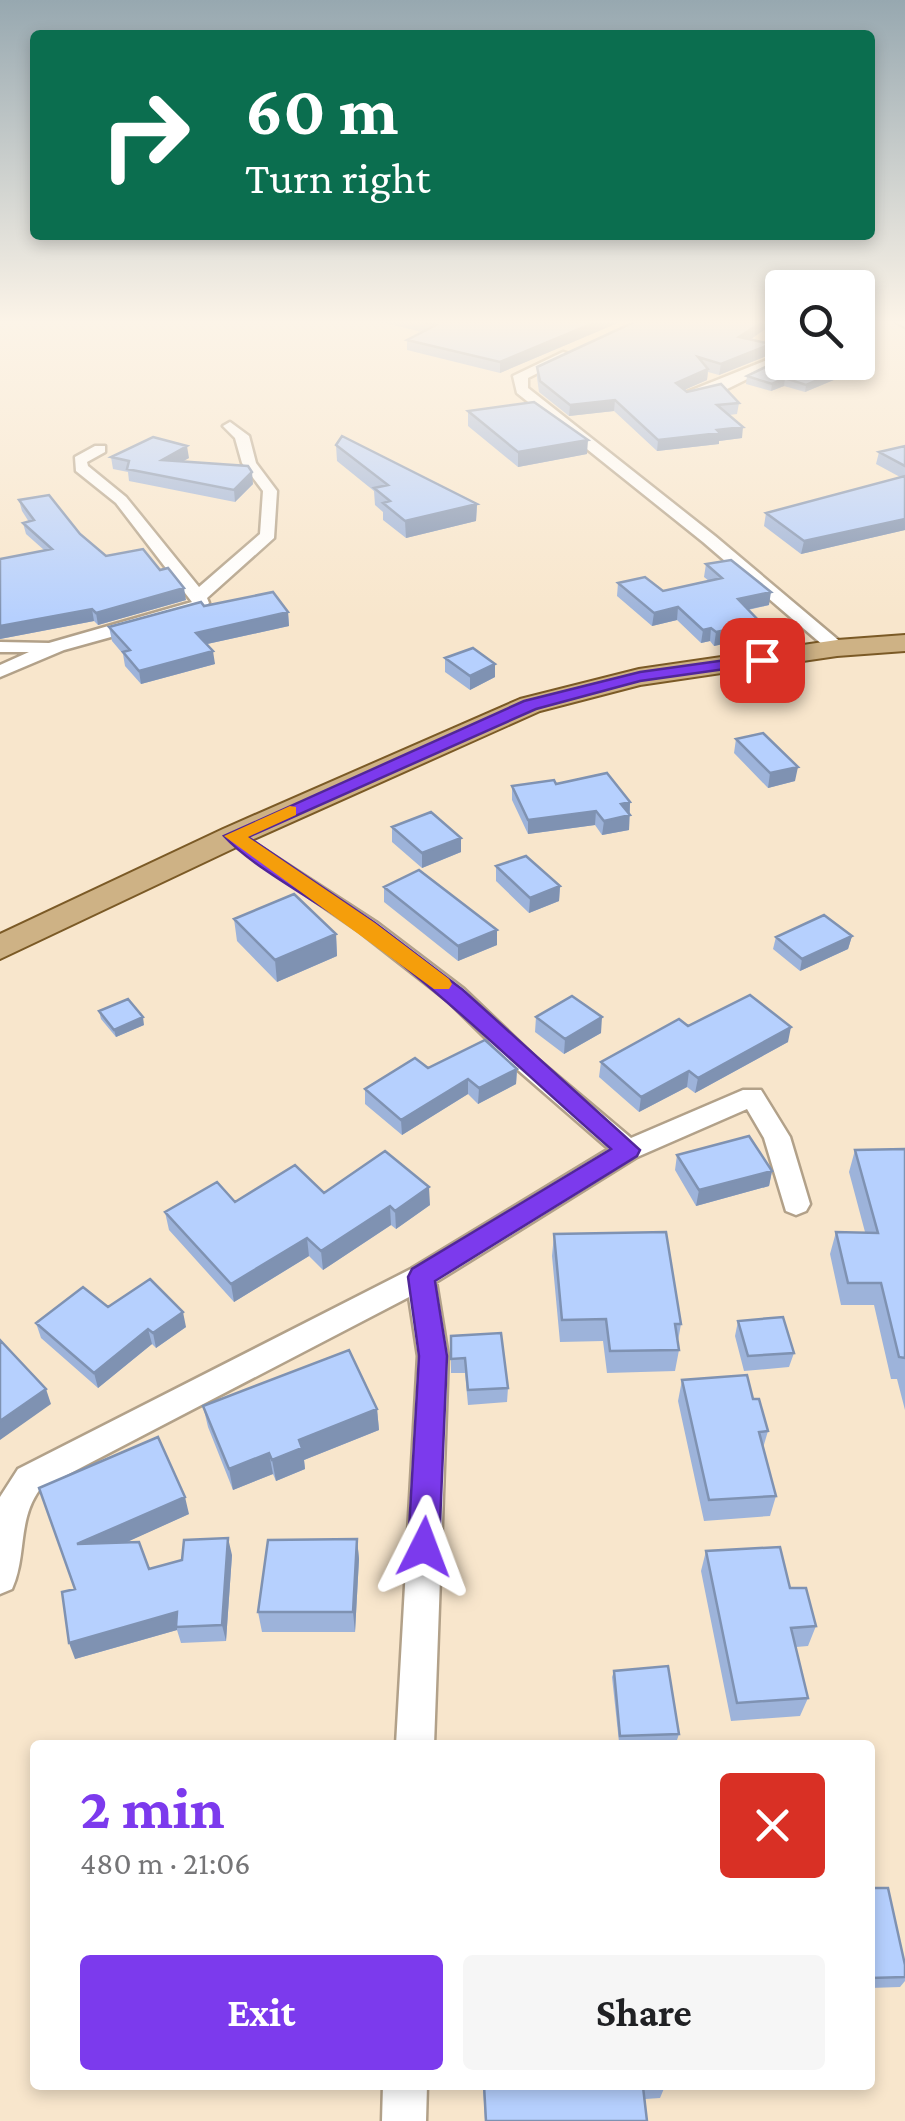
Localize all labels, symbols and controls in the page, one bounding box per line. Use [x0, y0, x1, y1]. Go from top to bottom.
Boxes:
icon: right [80, 70, 210, 200]
text: 60 m [245, 71, 398, 149]
text: Turn right [245, 153, 430, 203]
map controls [765, 270, 875, 380]
button: search [765, 270, 875, 380]
pin [720, 618, 805, 703]
icon: arrive [735, 633, 790, 688]
position arrow [372, 1495, 476, 1599]
button: close [720, 1773, 825, 1878]
text: 2 min [80, 1774, 225, 1841]
text: 480 m · 21:06 [80, 1845, 251, 1881]
button: Exit [80, 1955, 443, 2070]
button: Share [463, 1955, 825, 2070]

